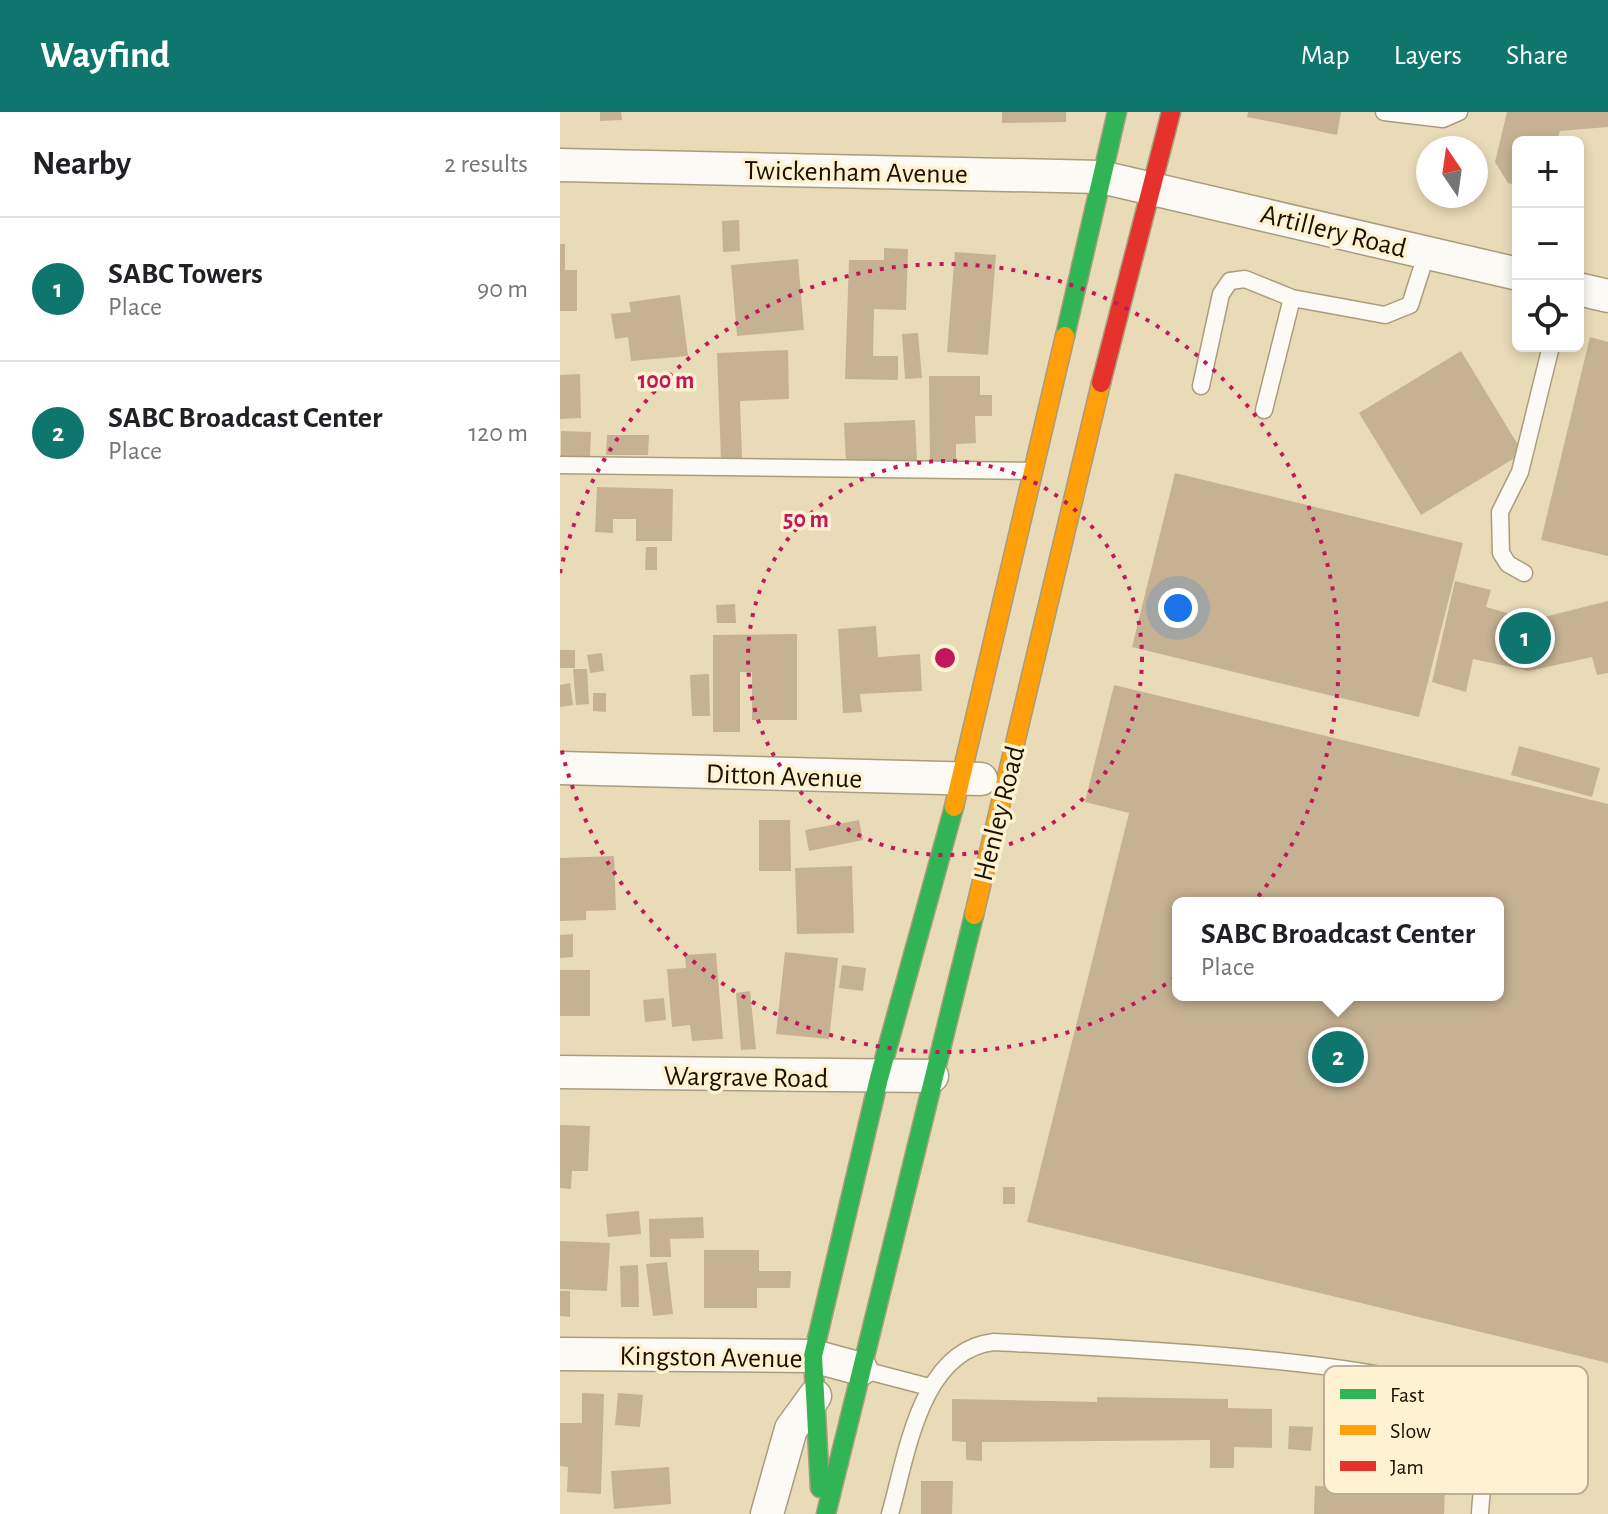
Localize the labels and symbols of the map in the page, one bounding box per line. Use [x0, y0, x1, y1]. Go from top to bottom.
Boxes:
north arrow [1416, 136, 1488, 208]
street label: Twickenham Avenue [744, 157, 968, 189]
street label: Artillery Road [1258, 200, 1409, 264]
text: 100 m [638, 369, 694, 393]
text: 50 m [783, 508, 829, 532]
your location [1158, 588, 1198, 628]
pin: 1 [1499, 608, 1551, 668]
centre of rings [931, 644, 959, 672]
street label: Henley Road [970, 743, 1030, 884]
street label: Ditton Avenue [705, 760, 863, 794]
pin: 2 [1312, 1027, 1364, 1087]
street label: Wargrave Road [663, 1063, 829, 1093]
street label: Kingston Avenue [619, 1342, 803, 1374]
legend [1324, 1366, 1588, 1494]
text: Fast [1390, 1384, 1424, 1406]
text: Slow [1390, 1420, 1431, 1442]
text: Jam [1390, 1456, 1424, 1478]

